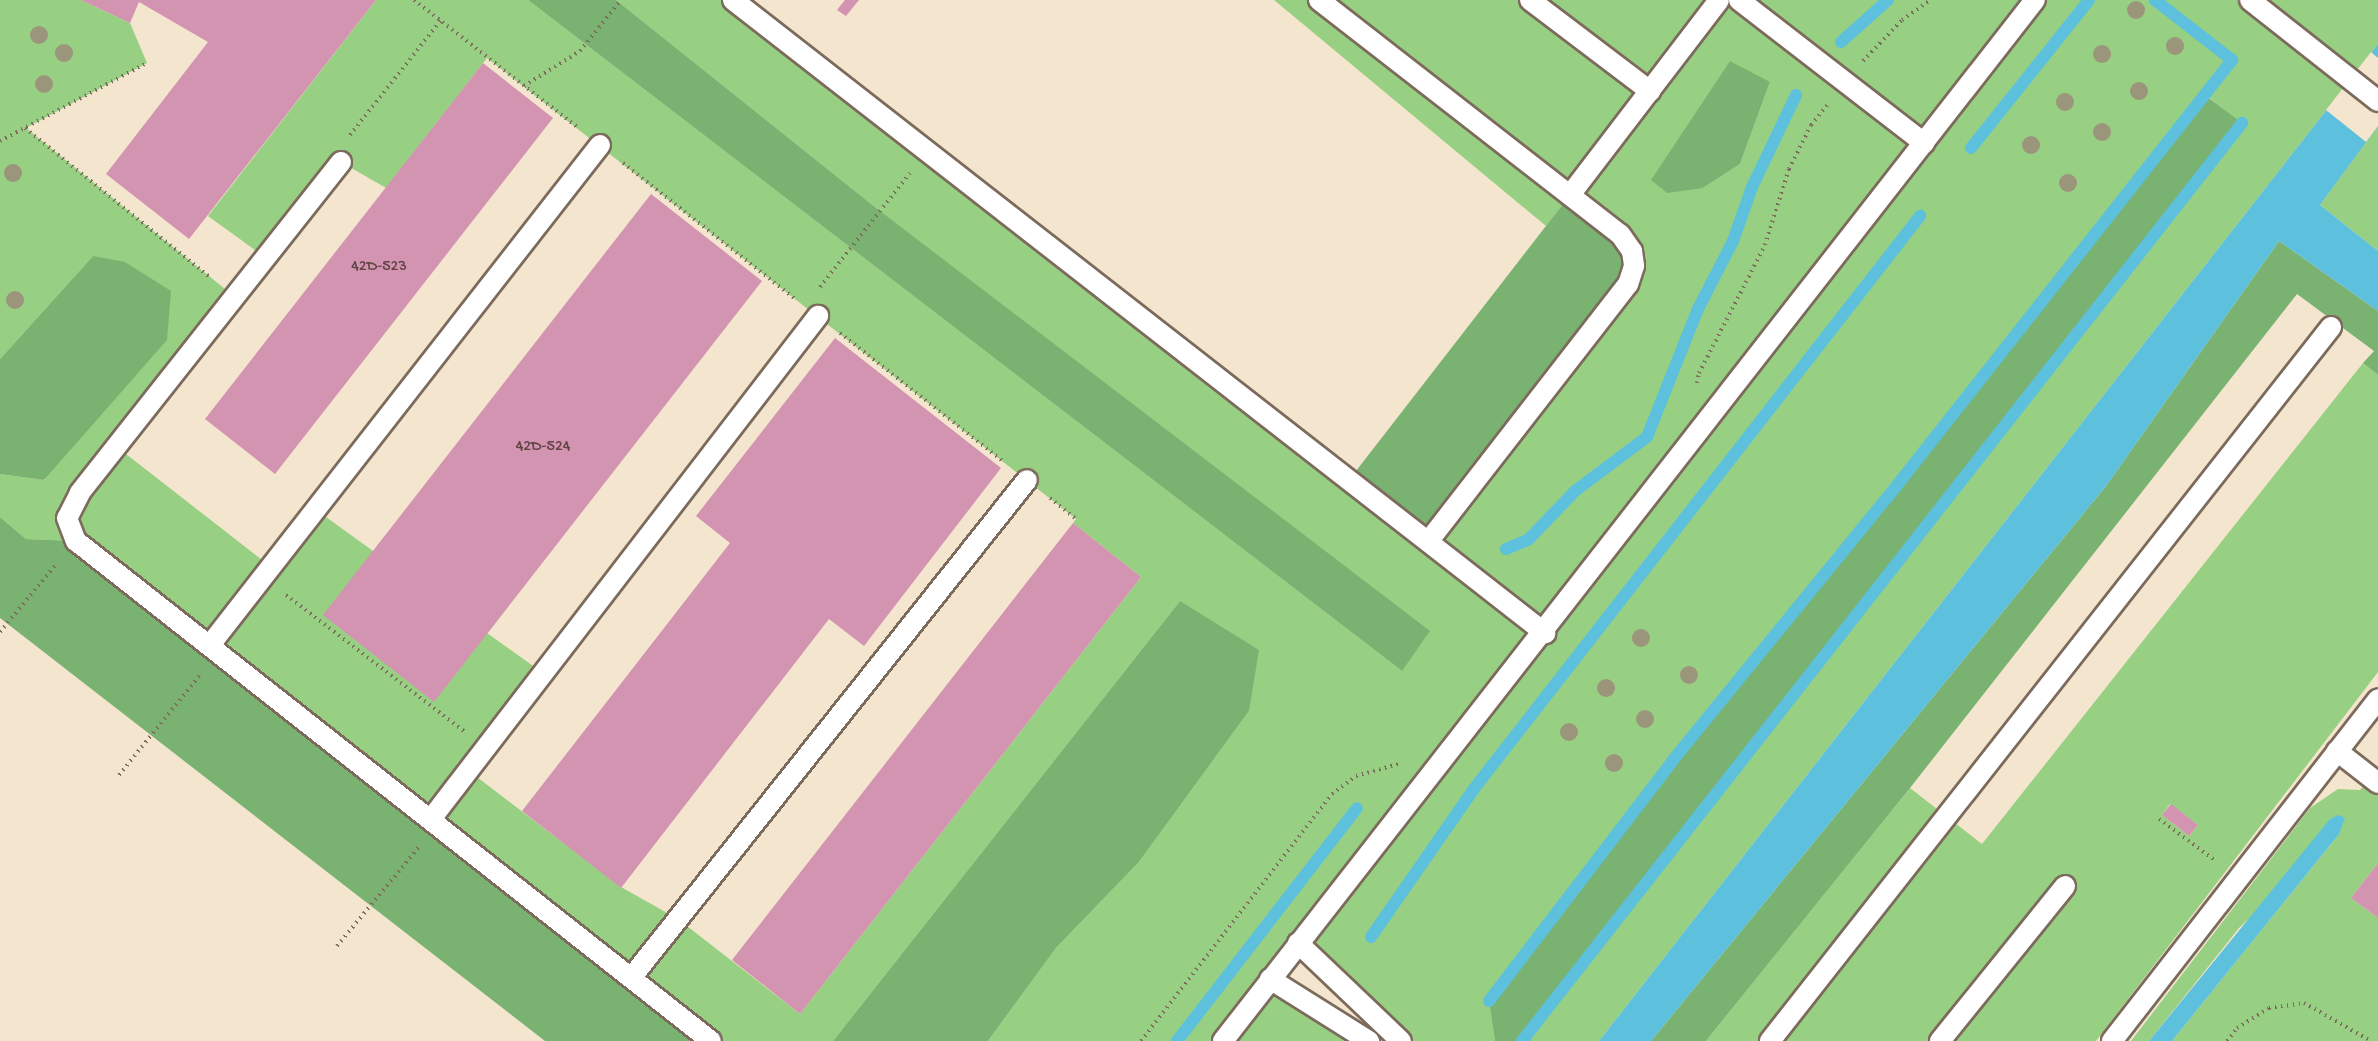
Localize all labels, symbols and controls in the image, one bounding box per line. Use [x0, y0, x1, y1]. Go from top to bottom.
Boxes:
house number: 42D-523 [351, 258, 407, 278]
house number: 42D-524 [516, 438, 570, 458]

